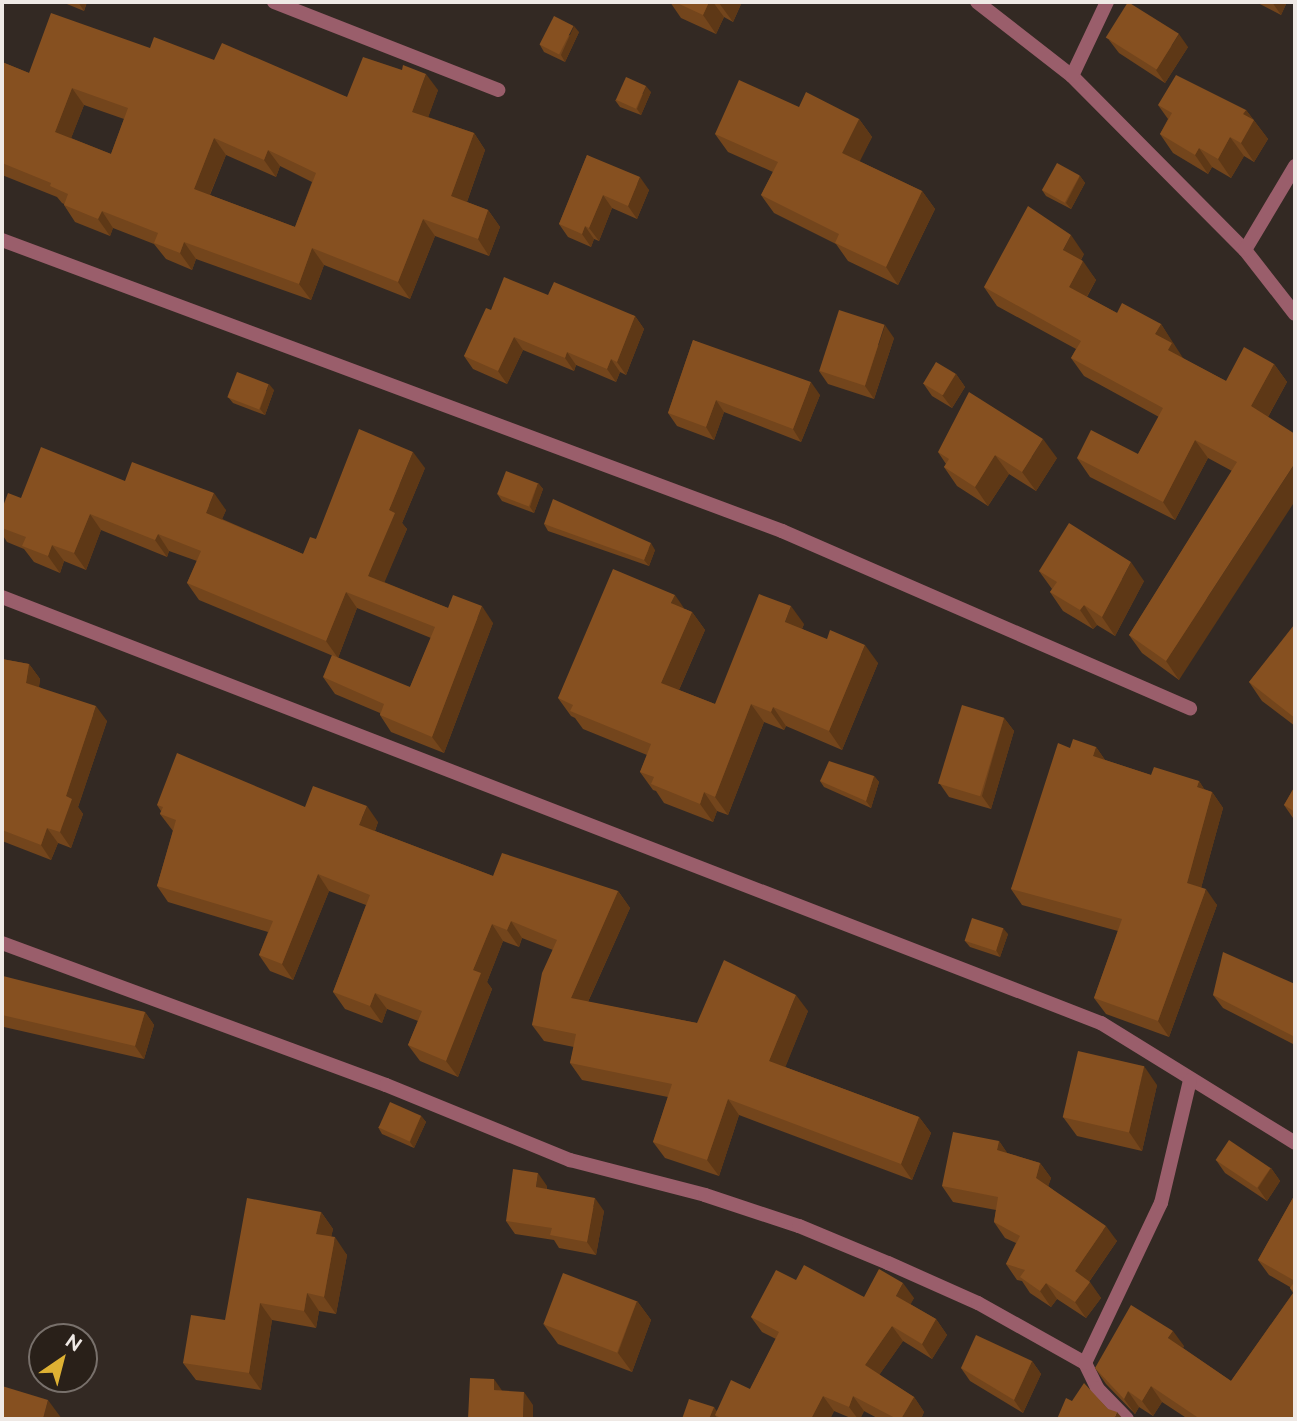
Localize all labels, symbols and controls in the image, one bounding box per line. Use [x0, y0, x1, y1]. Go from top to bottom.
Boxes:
north arrow [28, 1323, 98, 1393]
text: N [62, 1329, 86, 1356]

